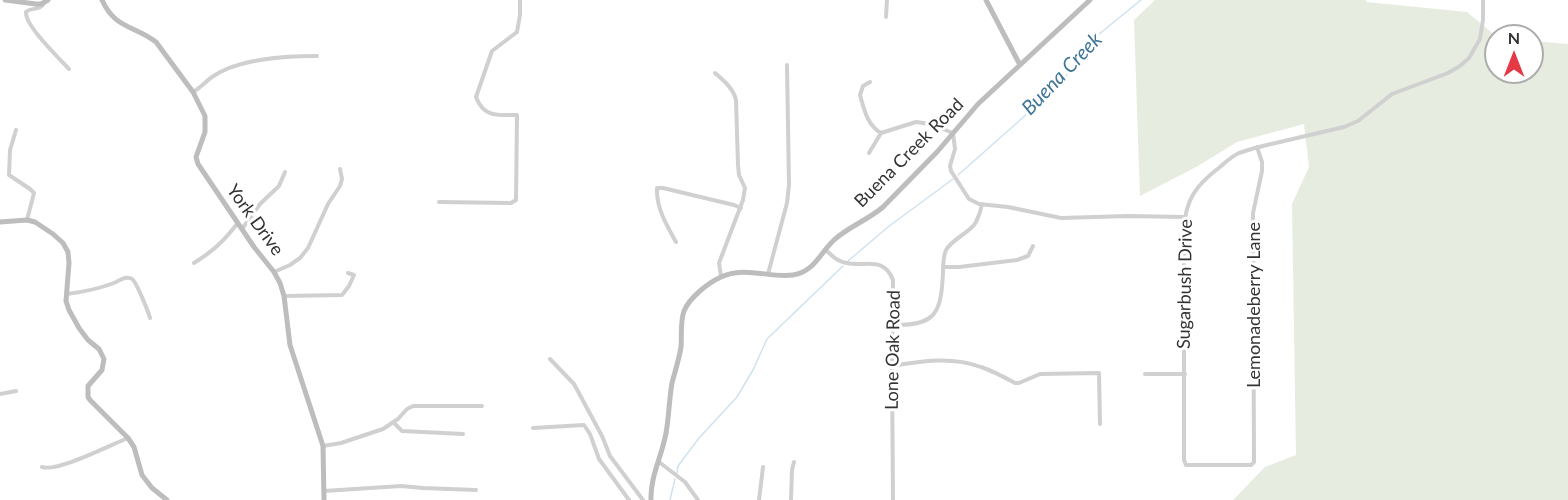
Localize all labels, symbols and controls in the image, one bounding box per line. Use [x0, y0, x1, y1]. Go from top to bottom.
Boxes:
north arrow [1484, 24, 1544, 84]
water label: Buena Creek [1017, 28, 1107, 120]
text: N [1508, 28, 1520, 47]
street label: Buena Creek Road [850, 94, 968, 212]
street label: York Drive [222, 180, 288, 260]
street label: Sugarbush Drive [1173, 219, 1197, 349]
street label: Lemonadeberry Lane [1243, 222, 1265, 388]
street label: Lone Oak Road [881, 290, 905, 410]

